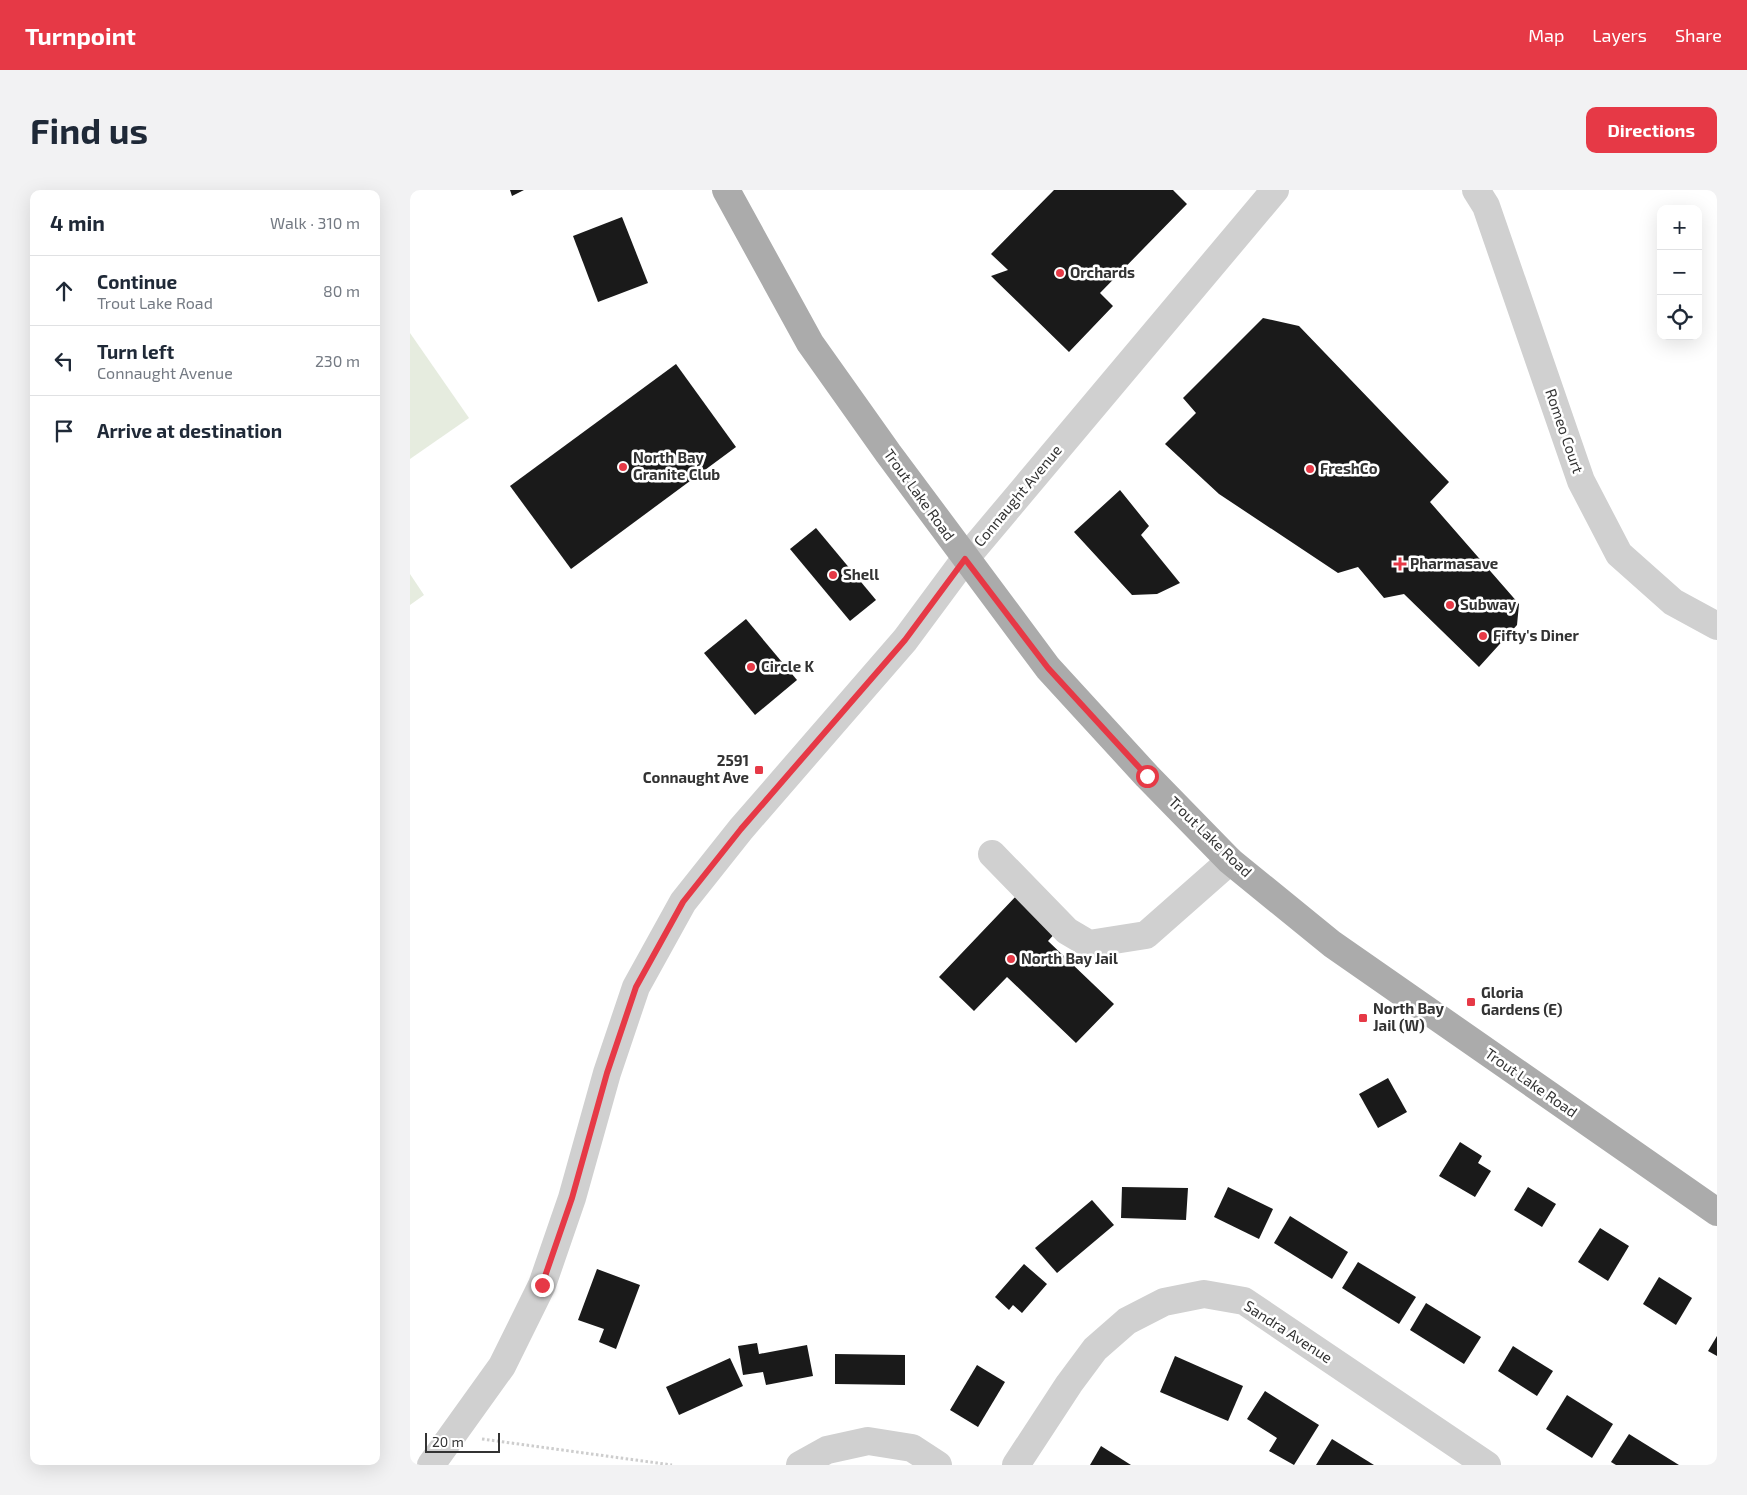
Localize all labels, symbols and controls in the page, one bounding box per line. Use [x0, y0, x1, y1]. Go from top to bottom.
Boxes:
text: Turnpoint [25, 21, 136, 50]
text: Map [1528, 24, 1564, 46]
text: Layers [1592, 24, 1647, 46]
text: Share [1675, 24, 1722, 46]
button: Directions [1586, 107, 1717, 153]
text: Find us [30, 109, 148, 151]
map controls [1657, 205, 1702, 340]
button: + [1657, 205, 1702, 250]
text: 4 min [50, 210, 105, 235]
text: Walk · 310 m [270, 213, 360, 232]
button: − [1657, 250, 1702, 295]
place label: Orchards [1070, 263, 1135, 281]
marker: Orchards [1054, 267, 1066, 279]
text: Continue [97, 270, 177, 293]
icon: ahead [50, 277, 78, 305]
text: 80 m [323, 281, 360, 300]
text: Trout Lake Road [97, 293, 213, 312]
button: locate [1657, 295, 1702, 340]
text: Turn left [97, 340, 174, 363]
icon: left [50, 347, 78, 375]
text: 230 m [315, 351, 360, 370]
text: Connaught Avenue [97, 363, 233, 382]
street label: Romeo Court [1542, 386, 1588, 476]
icon: arrive [50, 417, 78, 445]
text: Arrive at destination [97, 419, 282, 442]
street label: Connaught Avenue [969, 441, 1065, 550]
street label: Trout Lake Road [881, 445, 959, 544]
place label: North Bay Granite Club [633, 448, 720, 483]
place label: FreshCo [1320, 459, 1378, 477]
marker: North Bay Granite Club [617, 461, 629, 473]
marker: FreshCo [1304, 463, 1316, 475]
place label: Pharmasave [1410, 554, 1498, 572]
marker: Pharmasave [1394, 558, 1406, 570]
place label: Shell [843, 565, 879, 583]
marker: Shell [827, 569, 839, 581]
place label: Subway [1460, 595, 1517, 614]
marker: Subway [1444, 599, 1456, 611]
place label: Fifty's Diner [1493, 626, 1579, 645]
marker: Fifty's Diner [1477, 630, 1489, 642]
place label: Circle K [761, 657, 814, 675]
marker: Circle K [745, 661, 757, 673]
place label: 2591 Connaught Ave [643, 751, 749, 786]
marker: 2591 Connaught Ave [753, 764, 765, 776]
route start [1136, 765, 1159, 788]
street label: Trout Lake Road [1165, 792, 1256, 880]
place label: North Bay Jail [1021, 949, 1118, 968]
marker: North Bay Jail [1005, 953, 1017, 965]
place label: Gloria Gardens (E) [1481, 983, 1562, 1018]
marker: Gloria Gardens (E) [1465, 996, 1477, 1008]
place label: North Bay Jail (W) [1373, 999, 1445, 1034]
marker: North Bay Jail (W) [1357, 1012, 1369, 1024]
street label: Trout Lake Road [1482, 1044, 1581, 1121]
route end [531, 1274, 554, 1297]
street label: Sandra Avenue [1241, 1296, 1336, 1366]
scale bar [425, 1430, 500, 1453]
text: 20 m [432, 1433, 464, 1450]

